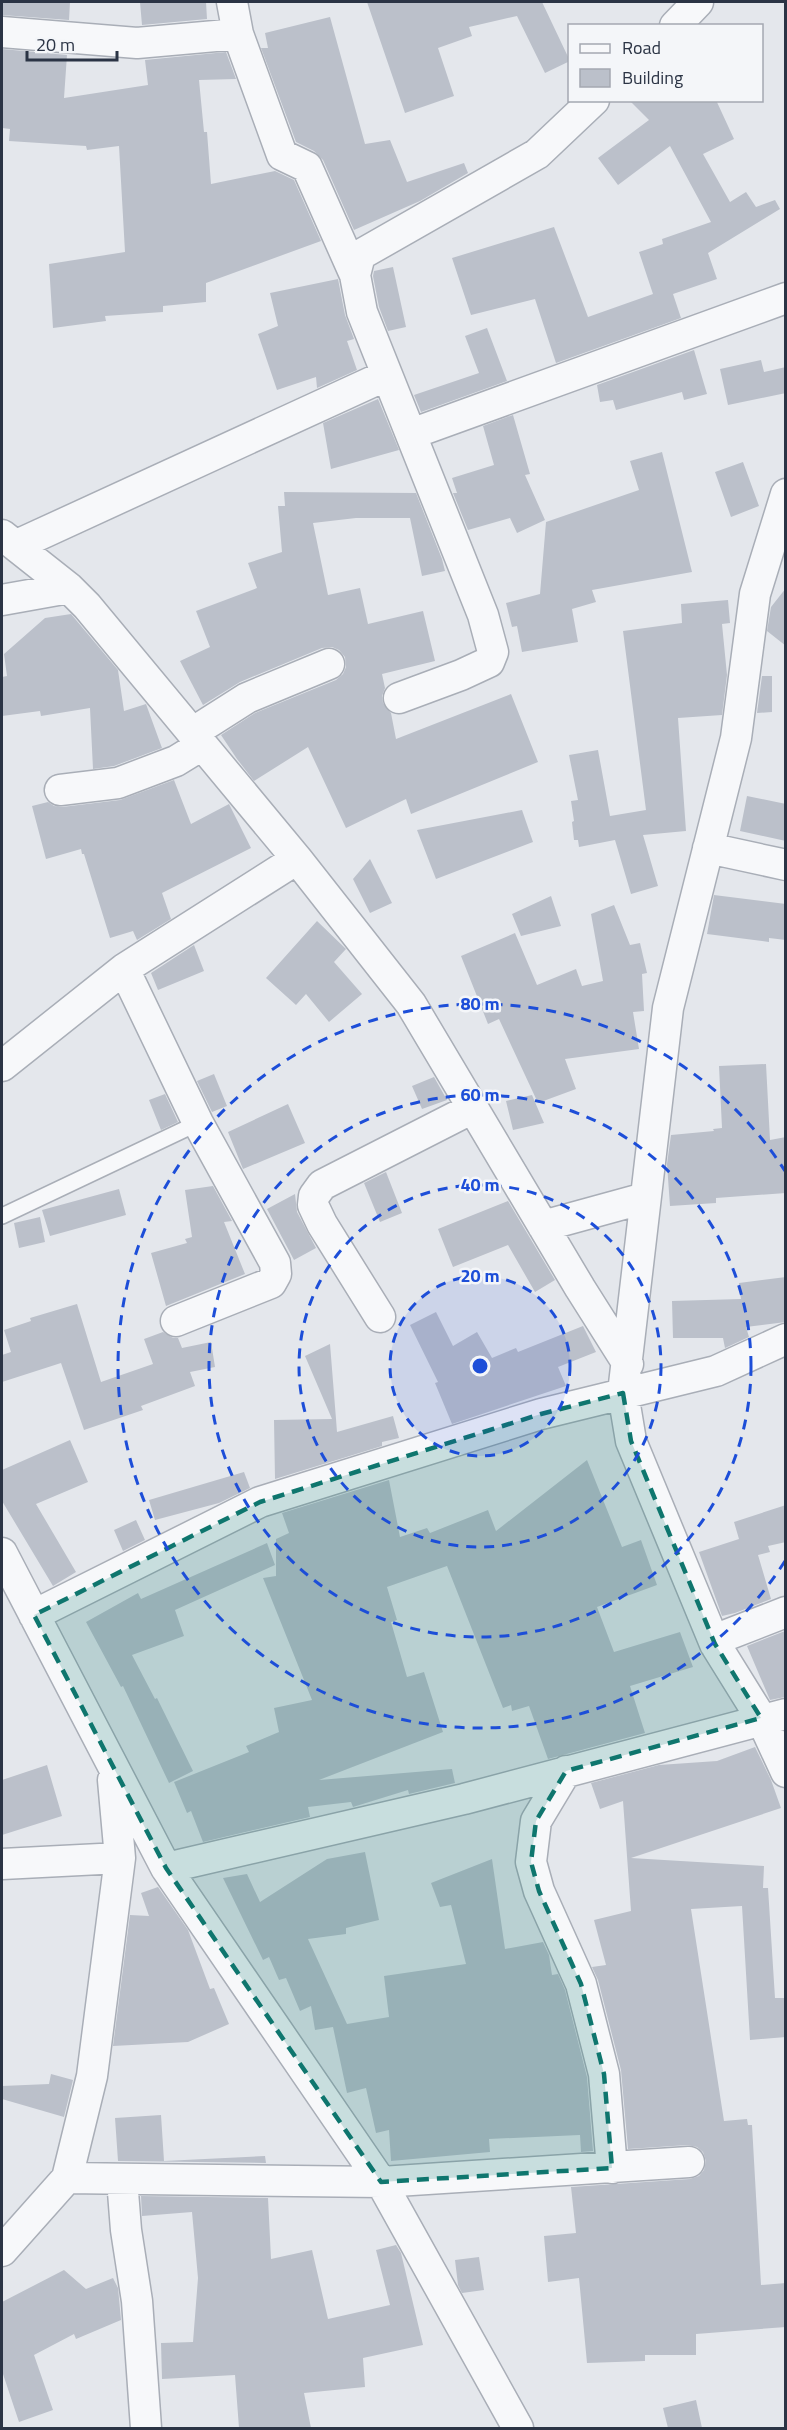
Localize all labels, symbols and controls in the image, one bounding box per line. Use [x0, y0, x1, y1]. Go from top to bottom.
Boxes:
scale bar [27, 24, 117, 62]
legend [568, 24, 763, 102]
text: 20 m [36, 31, 75, 58]
text: Road [622, 34, 661, 61]
text: Building [622, 64, 683, 91]
text: 80 m [460, 990, 500, 1017]
text: 60 m [460, 1081, 500, 1108]
text: 40 m [460, 1171, 500, 1198]
text: 20 m [460, 1262, 500, 1289]
centre of rings [470, 1356, 490, 1376]

